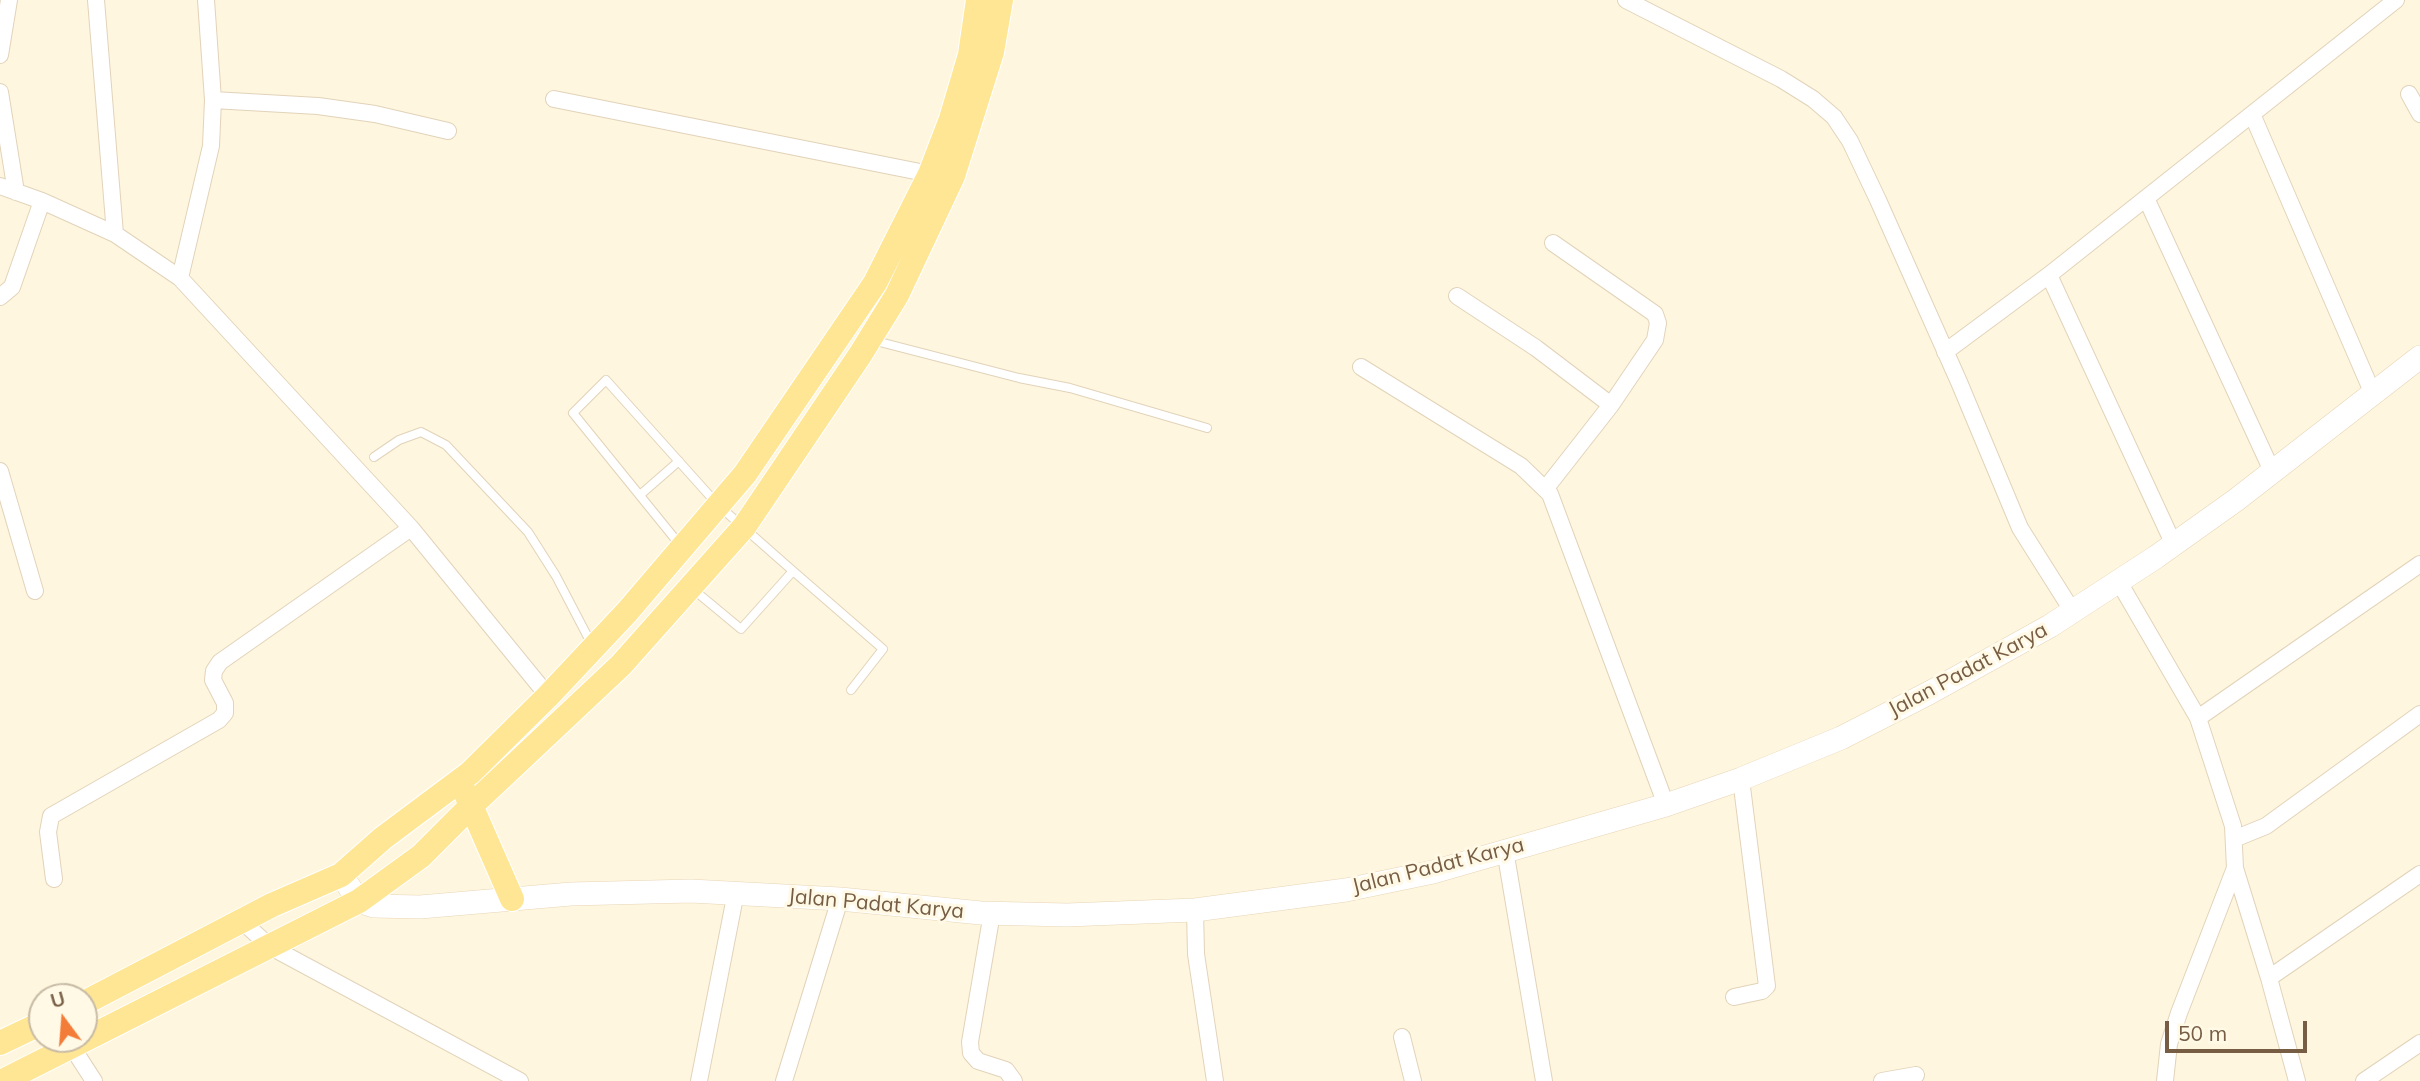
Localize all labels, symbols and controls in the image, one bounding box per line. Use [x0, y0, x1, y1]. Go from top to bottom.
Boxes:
street label: Jalan Padat Karya [1884, 617, 2052, 723]
street label: Jalan Padat Karya [1349, 832, 1527, 900]
street label: Jalan Padat Karya [787, 884, 965, 924]
north arrow [28, 983, 98, 1053]
text: U [48, 986, 68, 1013]
scale bar [2168, 1007, 2310, 1052]
text: 50 m [2178, 1020, 2227, 1046]

